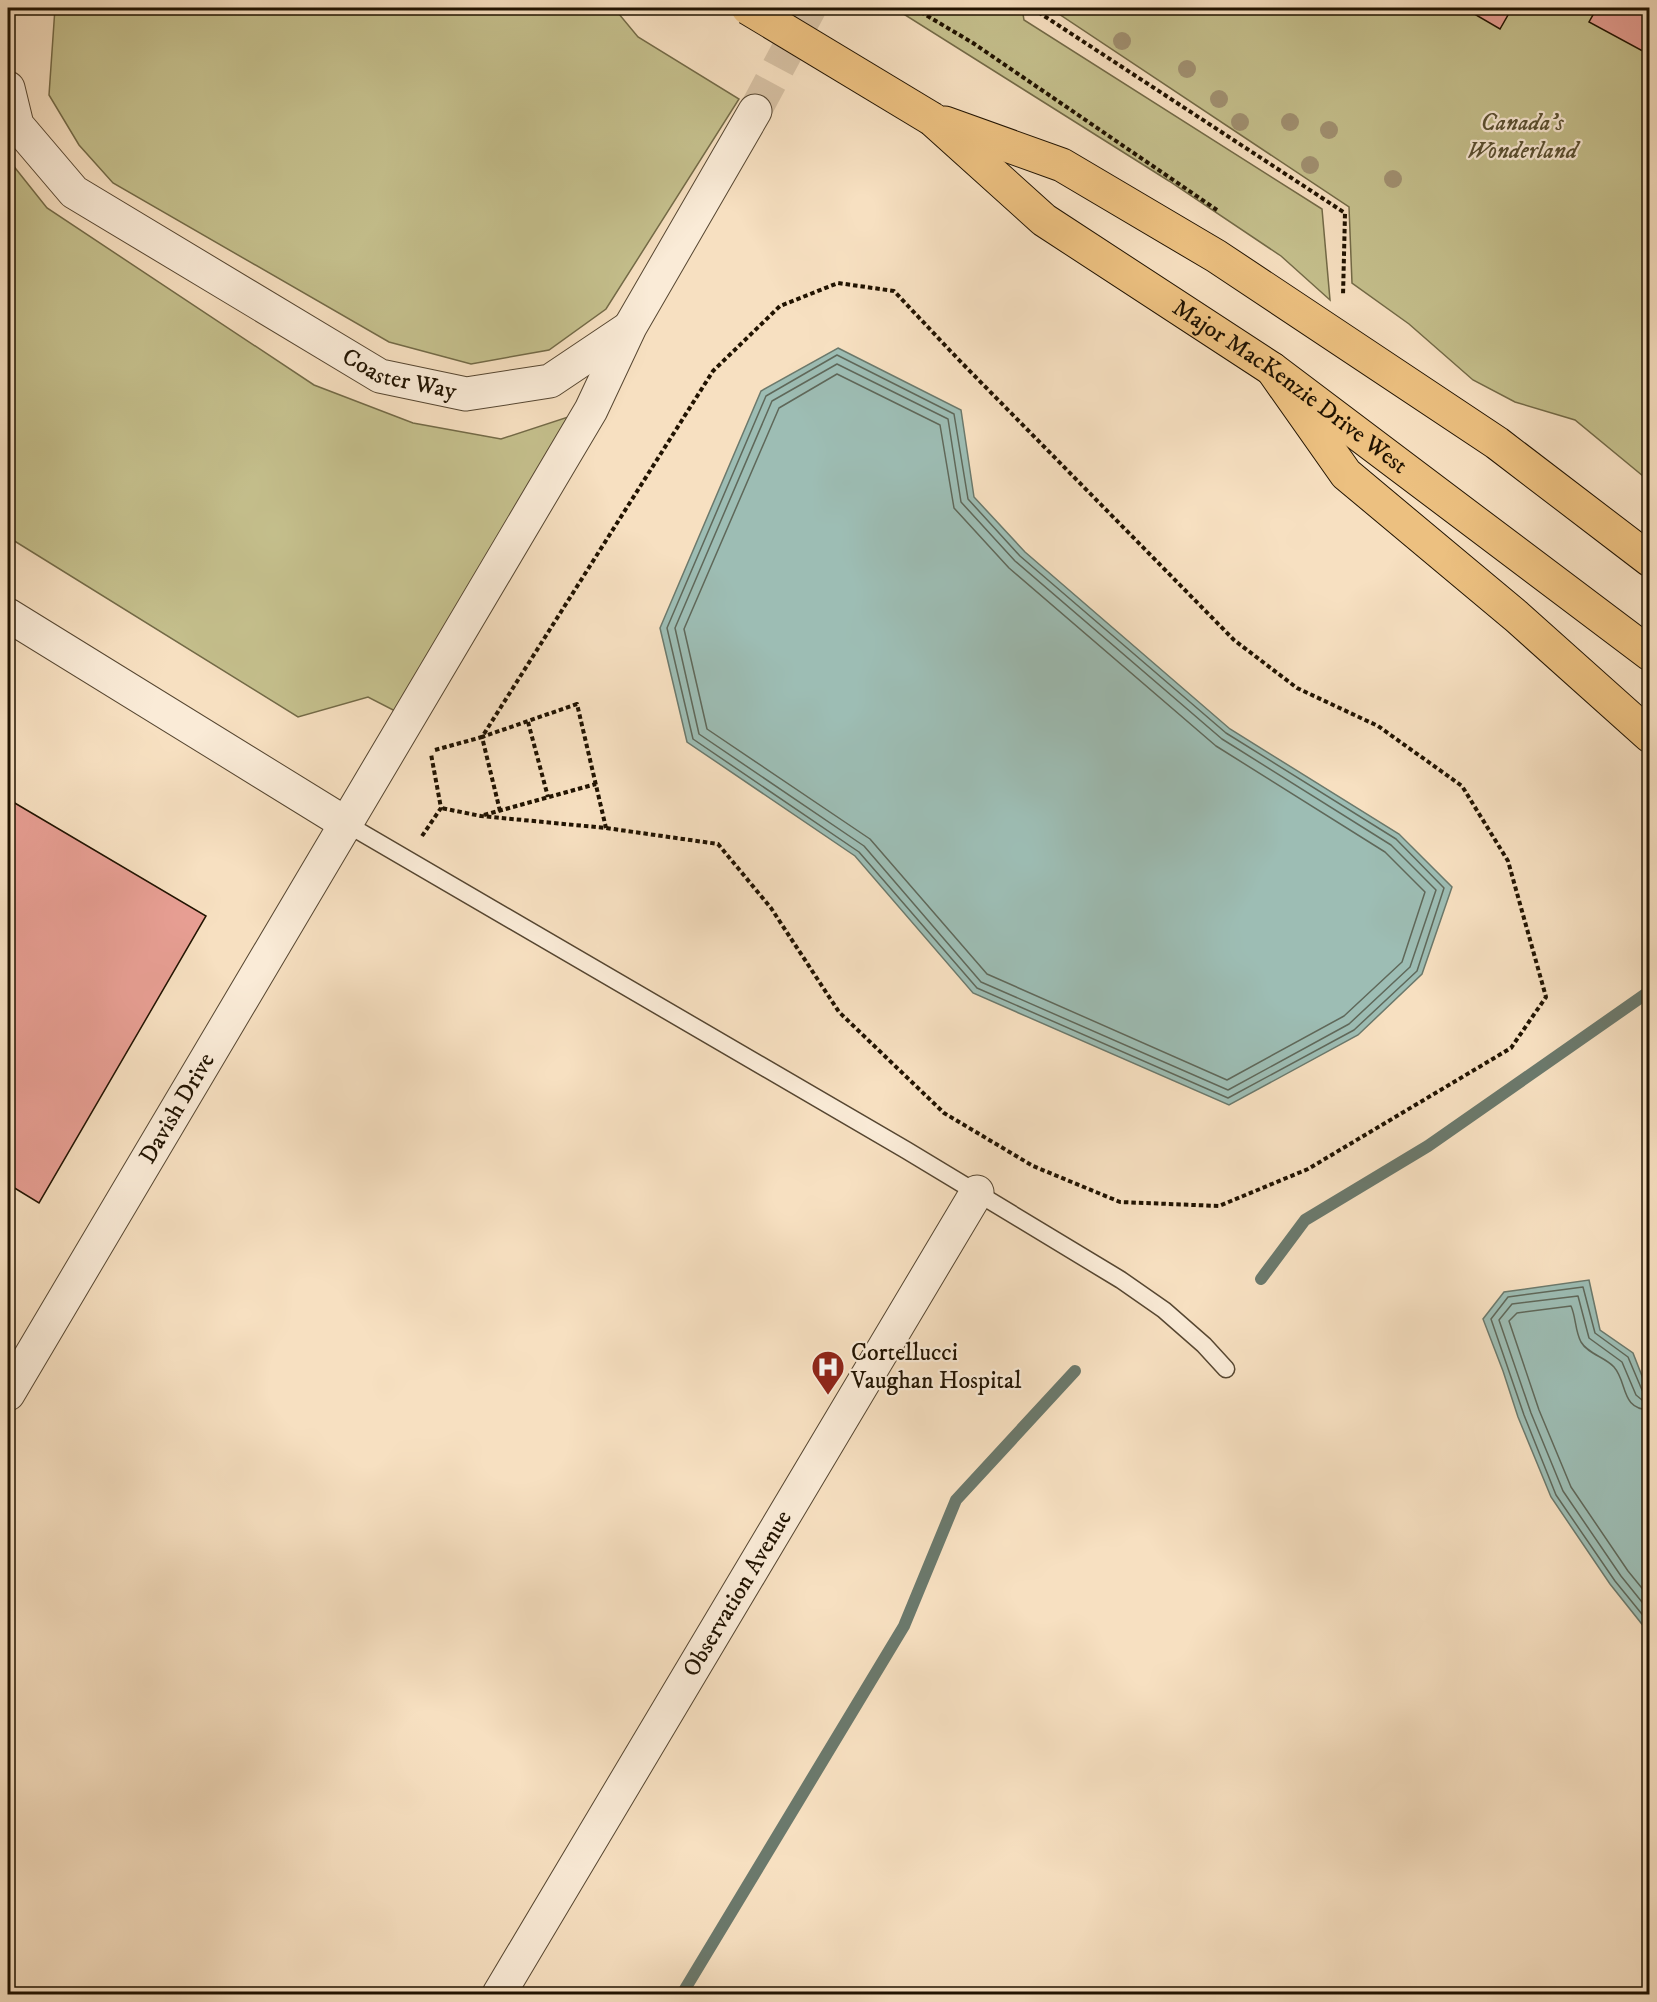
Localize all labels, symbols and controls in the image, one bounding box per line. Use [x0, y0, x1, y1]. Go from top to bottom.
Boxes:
park label: Canada's Wonderland [1467, 108, 1581, 166]
street label: Major MacKenzie Drive West [1167, 293, 1414, 481]
street label: Coaster Way [336, 342, 460, 407]
street label: Davish Drive [133, 1047, 222, 1169]
place label: Cortellucci Vaughan Hospital [850, 1338, 1022, 1396]
hospital icon: Cortellucci Vaughan Hospital [810, 1349, 846, 1396]
street label: Observation Avenue [676, 1505, 799, 1682]

